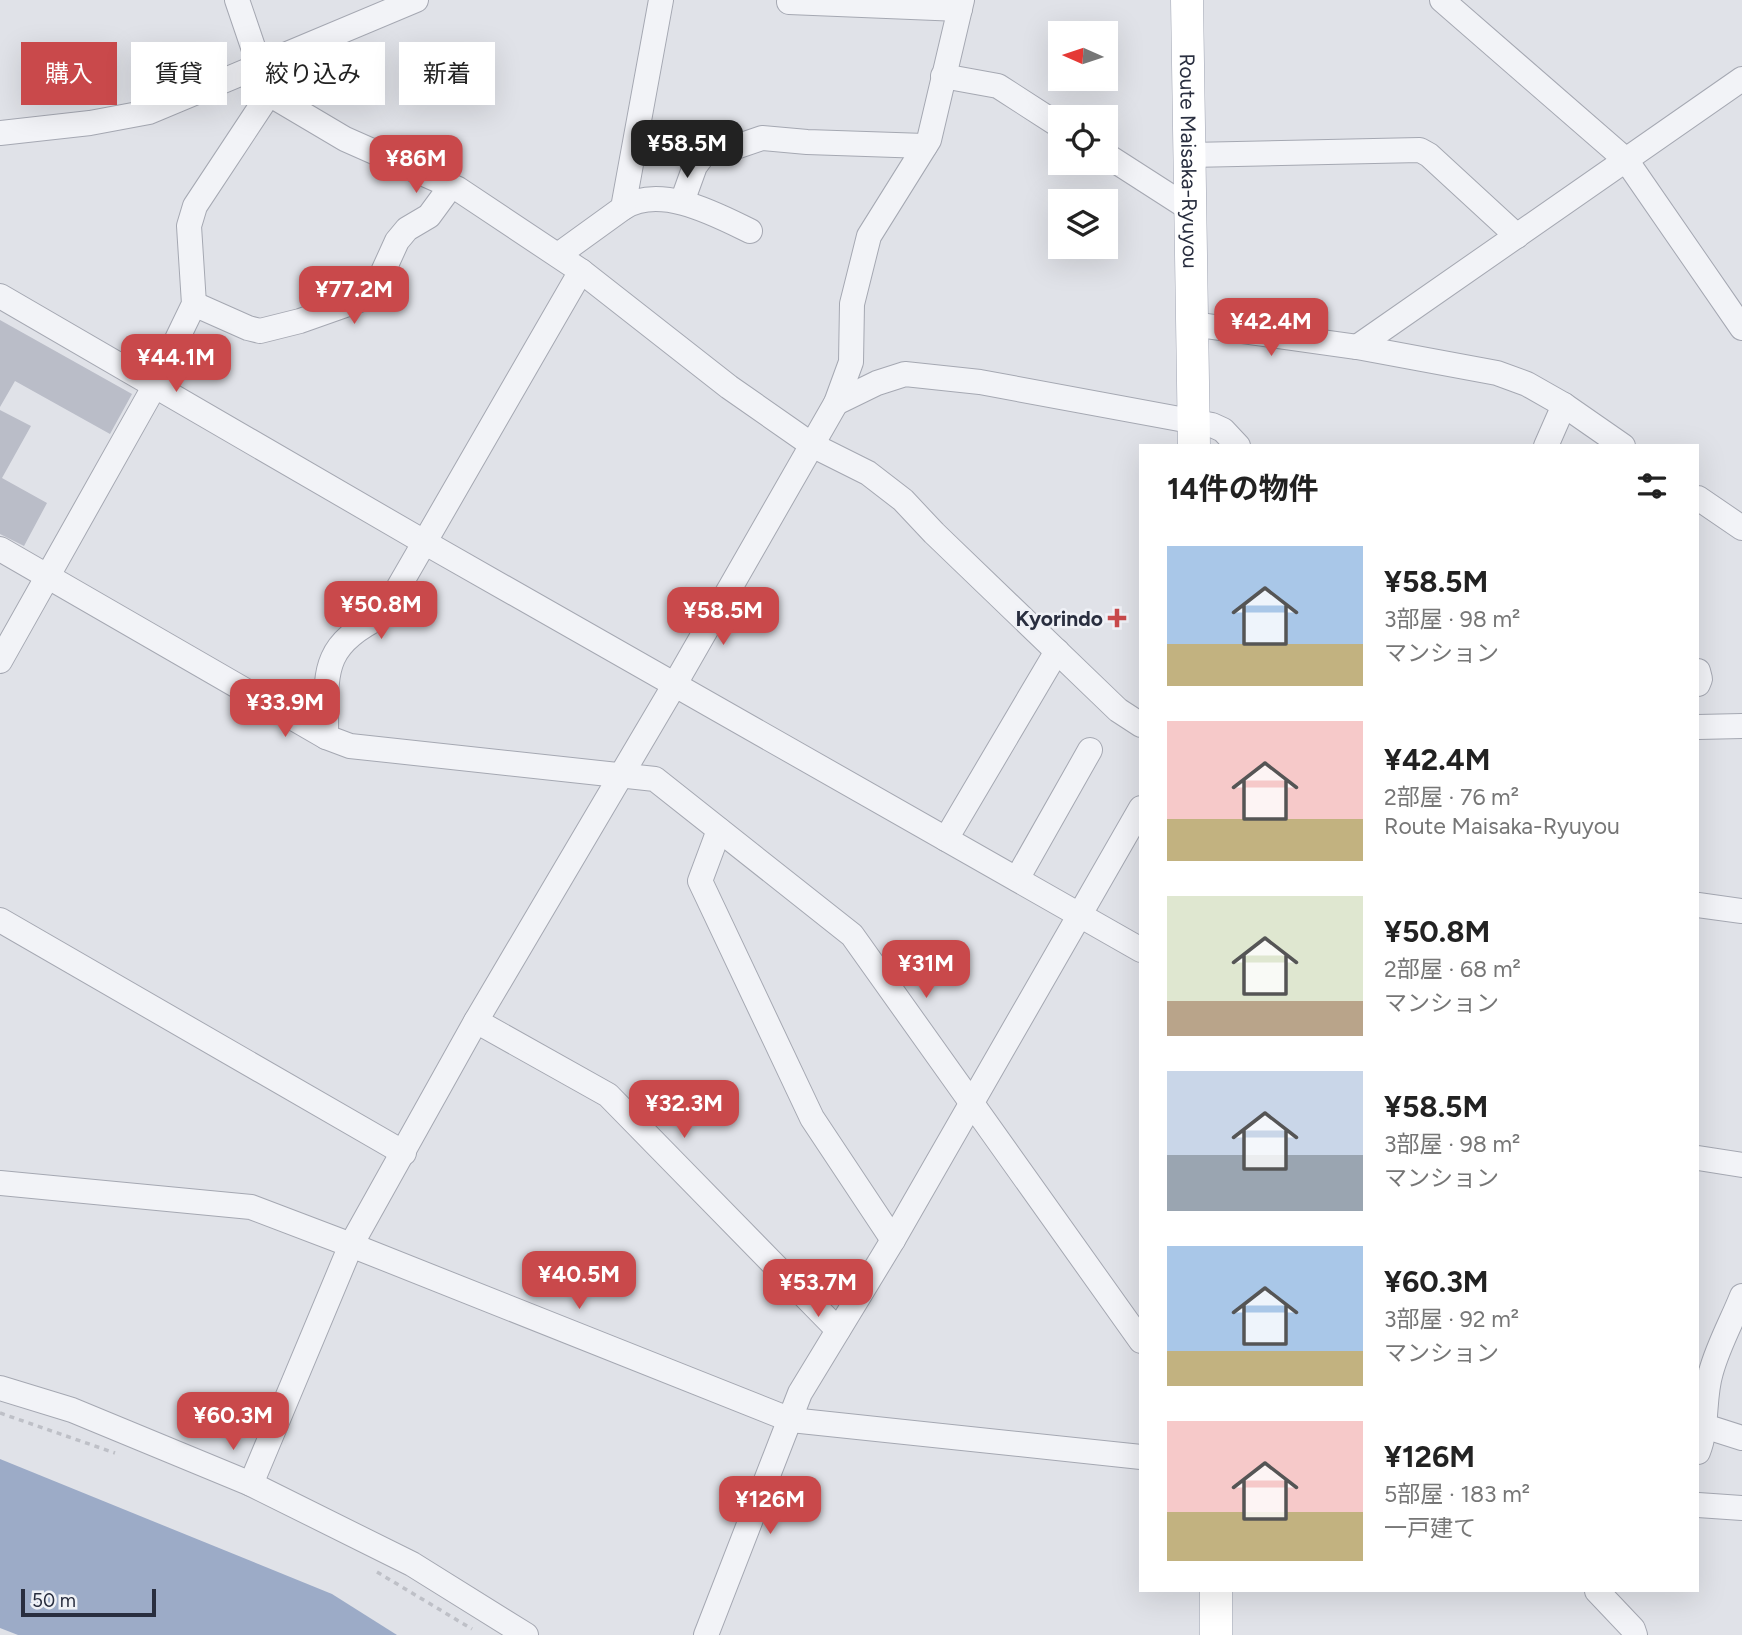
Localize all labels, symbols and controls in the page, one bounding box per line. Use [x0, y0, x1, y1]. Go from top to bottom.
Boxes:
north arrow [1048, 21, 1118, 91]
map controls [1048, 21, 1118, 259]
chip: 購入 [21, 42, 117, 105]
chip: 賃貸 [131, 42, 227, 105]
chip: 絞り込み [241, 42, 385, 105]
chip: 新着 [399, 42, 495, 105]
street label: Route Maisaka-Ryuyou [1175, 53, 1204, 269]
button: locate [1048, 105, 1118, 175]
pin: ¥58.5M [630, 120, 744, 180]
text: ¥58.5M [647, 129, 727, 157]
pin: ¥86M [375, 136, 457, 195]
text: ¥86M [386, 144, 446, 172]
button: layers [1048, 189, 1118, 259]
pin: ¥77.2M [297, 266, 411, 326]
text: ¥77.2M [315, 275, 393, 303]
pin: ¥42.4M [1214, 298, 1328, 358]
text: ¥42.4M [1230, 307, 1312, 335]
pin: ¥44.1M [119, 334, 233, 394]
text: ¥44.1M [137, 343, 215, 371]
icon: filters [1633, 467, 1671, 505]
text: 14件の物件 [1167, 470, 1319, 507]
text: ¥58.5M [1384, 563, 1488, 600]
icon: home [1223, 574, 1307, 658]
pin: ¥50.8M [324, 582, 438, 641]
pin: ¥58.5M [666, 588, 780, 647]
text: ¥50.8M [340, 590, 422, 618]
text: ¥58.5M [683, 596, 763, 624]
text: 3部屋 · 98 m² [1384, 605, 1520, 633]
place label: Kyorindo [1016, 606, 1103, 631]
marker: Kyorindo [1109, 610, 1125, 626]
text: マンション [1384, 639, 1499, 667]
pin: ¥33.9M [228, 680, 342, 739]
text: ¥33.9M [246, 688, 324, 716]
text: ¥42.4M [1384, 741, 1490, 778]
icon: home [1223, 749, 1307, 833]
text: 2部屋 · 76 m² [1384, 783, 1519, 811]
text: Route Maisaka-Ryuyou [1384, 812, 1620, 840]
text: ¥50.8M [1384, 913, 1490, 950]
icon: home [1223, 924, 1307, 1008]
pin: ¥31M [885, 940, 967, 1000]
text: ¥31M [898, 949, 954, 977]
text: 2部屋 · 68 m² [1384, 955, 1521, 983]
text: マンション [1384, 989, 1499, 1017]
pin: ¥32.3M [627, 1080, 741, 1140]
text: ¥58.5M [1384, 1088, 1488, 1125]
text: ¥32.3M [645, 1089, 723, 1117]
icon: home [1223, 1099, 1307, 1183]
text: 3部屋 · 98 m² [1384, 1130, 1520, 1158]
text: マンション [1384, 1164, 1499, 1192]
pin: ¥40.5M [522, 1252, 636, 1311]
text: ¥40.5M [538, 1260, 620, 1288]
pin: ¥53.7M [761, 1260, 875, 1319]
text: ¥60.3M [1384, 1263, 1489, 1300]
text: ¥53.7M [779, 1268, 857, 1296]
icon: home [1223, 1274, 1307, 1358]
text: 3部屋 · 92 m² [1384, 1305, 1519, 1333]
text: マンション [1384, 1339, 1499, 1367]
pin: ¥60.3M [176, 1392, 290, 1452]
text: ¥60.3M [193, 1401, 273, 1429]
text: ¥126M [1384, 1438, 1475, 1475]
icon: home [1223, 1449, 1307, 1533]
pin: ¥126M [721, 1476, 819, 1536]
text: 5部屋 · 183 m² [1384, 1480, 1530, 1508]
text: ¥126M [735, 1485, 805, 1513]
text: 一戸建て [1384, 1514, 1476, 1542]
scale bar [21, 1586, 156, 1618]
text: 50 m [32, 1589, 76, 1612]

